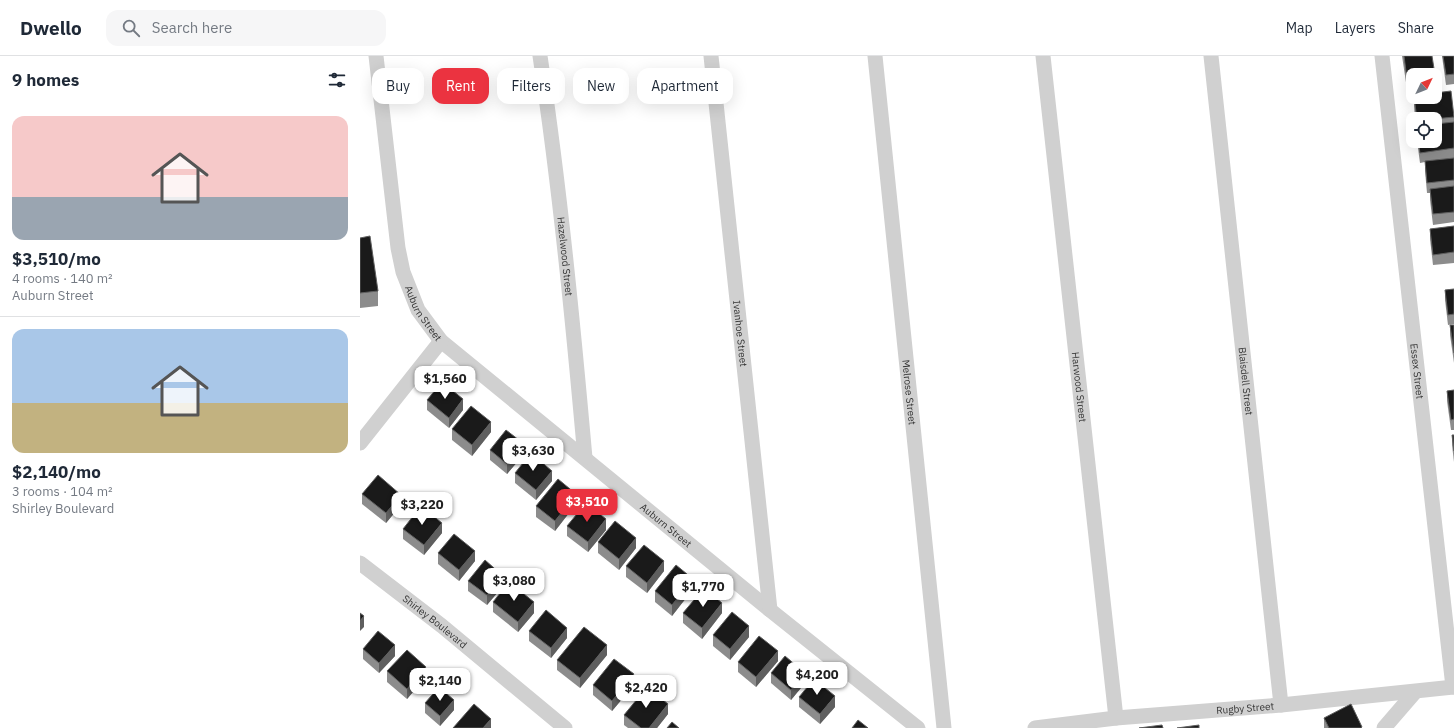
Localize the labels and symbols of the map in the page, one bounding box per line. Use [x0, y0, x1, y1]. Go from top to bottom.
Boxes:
north arrow [1406, 68, 1442, 104]
street label: Hazelwood Street [554, 216, 576, 297]
street label: Auburn Street [402, 284, 445, 344]
street label: Ivanhoe Street [730, 300, 750, 368]
street label: Essex Street [1407, 343, 1427, 400]
street label: Blaisdell Street [1235, 346, 1256, 416]
street label: Harwood Street [1069, 351, 1089, 423]
street label: Melrose Street [899, 359, 919, 426]
pin: $1,560 [412, 366, 478, 400]
pin: $3,630 [500, 438, 566, 472]
pin: $3,510 [554, 489, 620, 523]
pin: $3,220 [389, 492, 455, 526]
street label: Auburn Street [637, 501, 695, 551]
pin: $3,080 [481, 568, 547, 602]
pin: $1,770 [670, 574, 736, 608]
street label: Shirley Boulevard [400, 592, 470, 651]
pin: $4,200 [784, 662, 850, 696]
pin: $2,140 [407, 668, 473, 702]
pin: $2,420 [613, 675, 679, 709]
street label: Rugby Street [1216, 700, 1275, 717]

